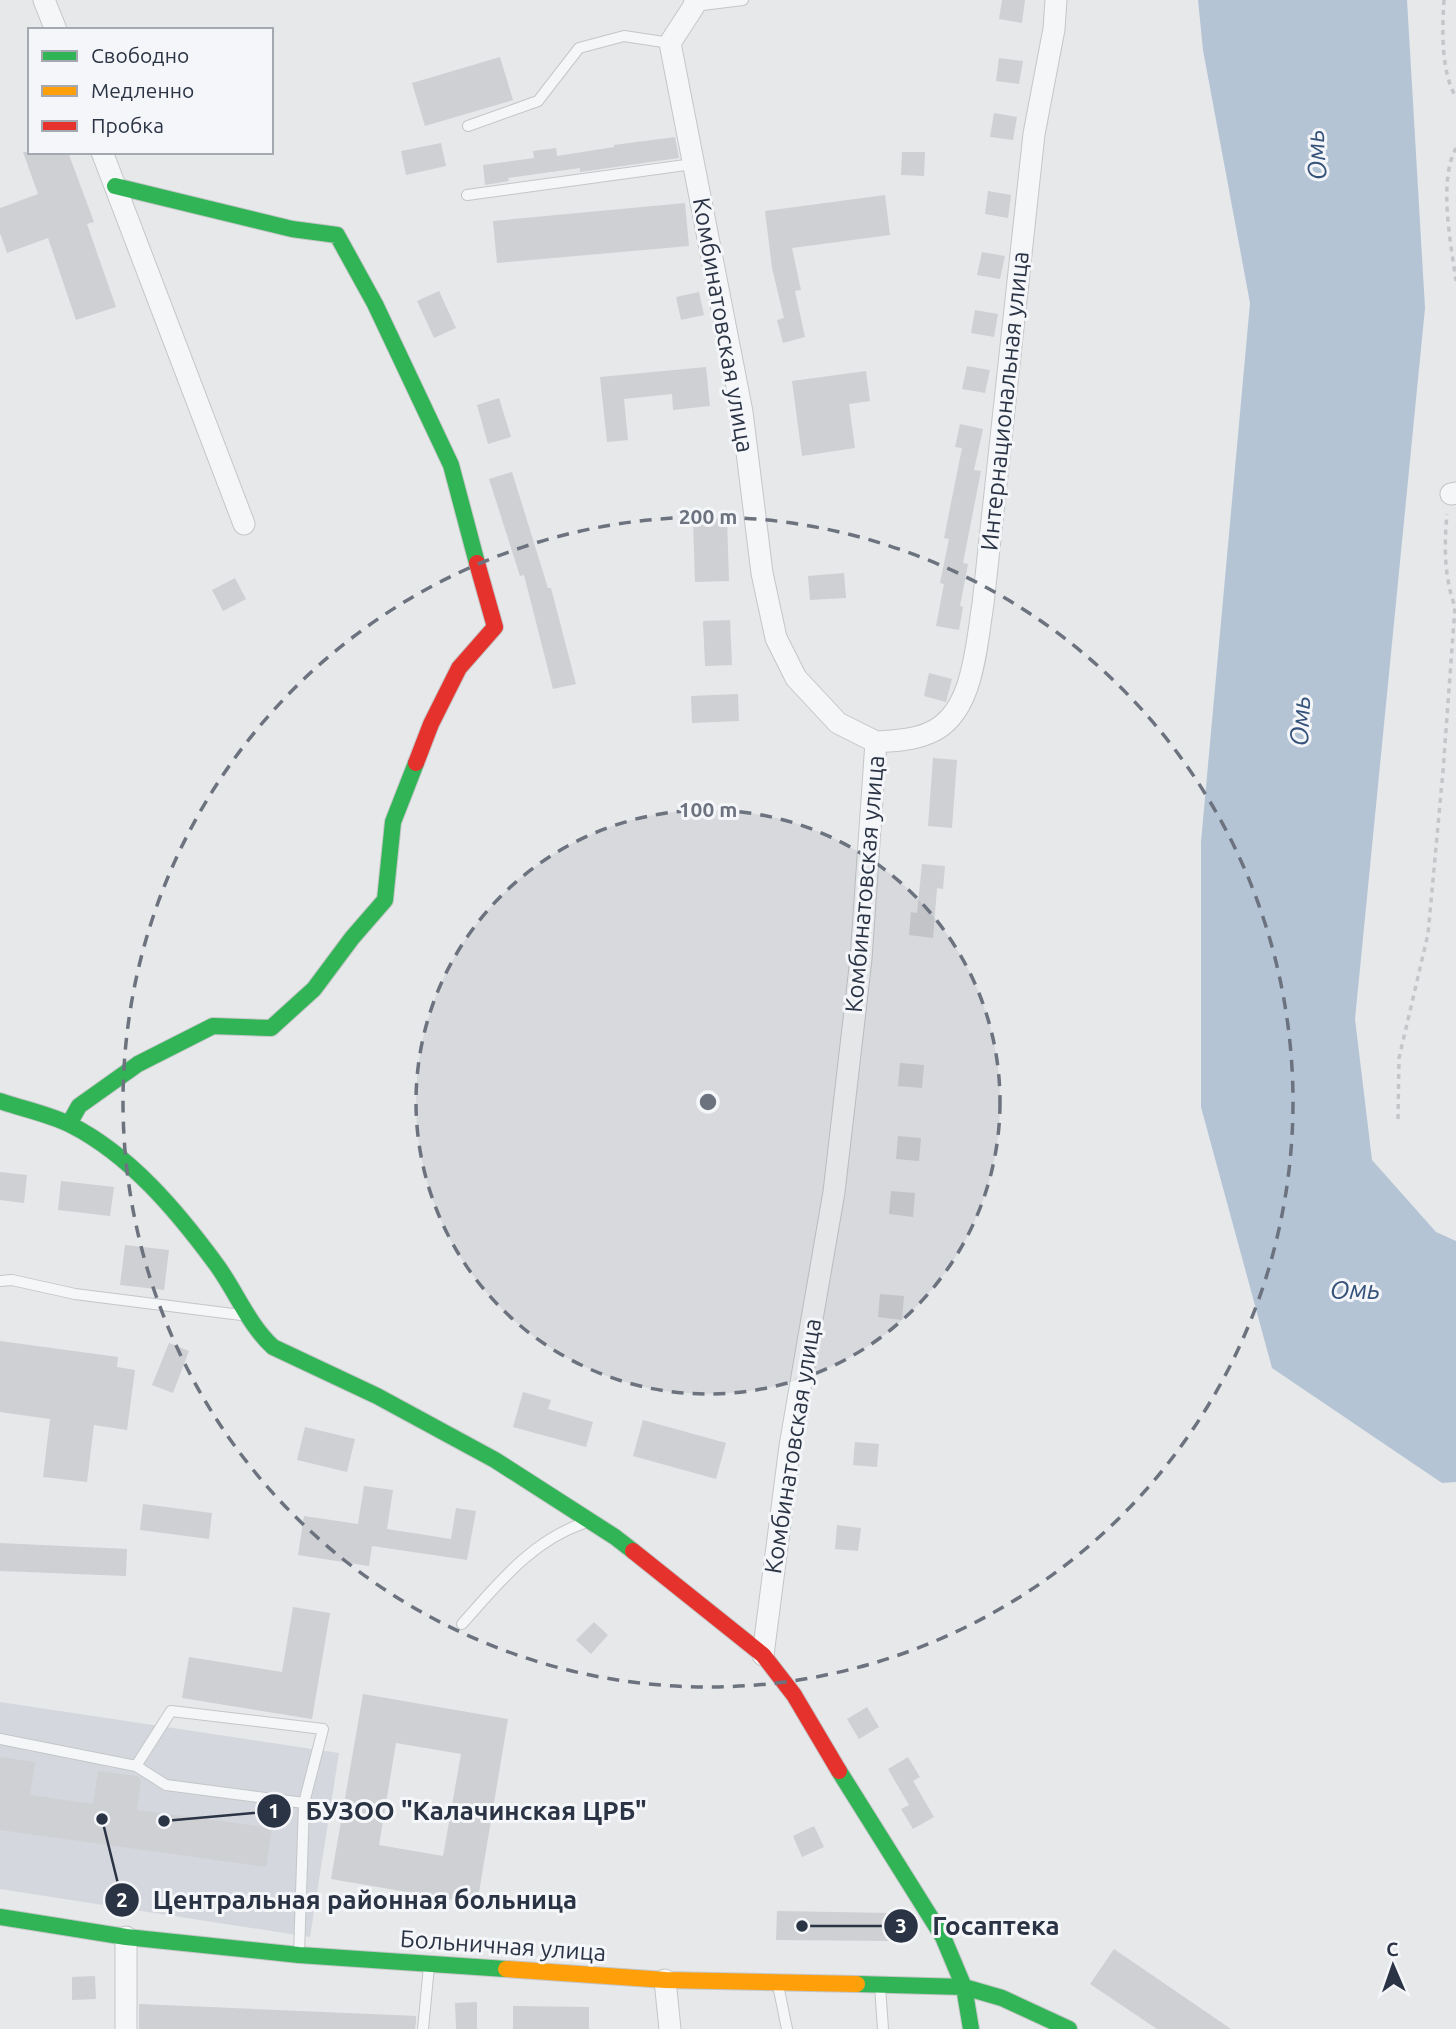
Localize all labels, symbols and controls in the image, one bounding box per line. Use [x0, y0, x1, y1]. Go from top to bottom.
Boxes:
legend [28, 28, 273, 154]
text: Свободно [91, 43, 189, 67]
text: Медленно [91, 78, 194, 102]
text: Пробка [91, 113, 164, 137]
water label: Омь [1299, 129, 1332, 181]
street label: Комбинатовская улица [688, 195, 759, 454]
street label: Интернациональная улица [975, 250, 1034, 552]
text: 200 m [679, 504, 737, 528]
water label: Омь [1284, 695, 1315, 747]
street label: Комбинатовская улица [840, 754, 889, 1014]
text: 100 m [679, 797, 737, 821]
centre of rings [696, 1090, 720, 1114]
water label: Омь [1330, 1275, 1380, 1304]
street label: Комбинатовская улица [759, 1316, 826, 1576]
callout: БУЗОО "Калачинская ЦРБ" [257, 1787, 661, 1834]
text: БУЗОО "Калачинская ЦРБ" [305, 1796, 647, 1825]
text: 1 [268, 1798, 280, 1822]
callout: Центральная районная больница [104, 1876, 592, 1923]
text: Центральная районная больница [153, 1885, 577, 1914]
text: 2 [116, 1887, 128, 1911]
callout: Госаптека [884, 1902, 1074, 1949]
text: Госаптека [932, 1911, 1060, 1940]
text: 3 [895, 1913, 907, 1937]
street label: Больничная улица [399, 1925, 607, 1966]
north arrow [1358, 1931, 1428, 2001]
text: С [1386, 1938, 1399, 1960]

